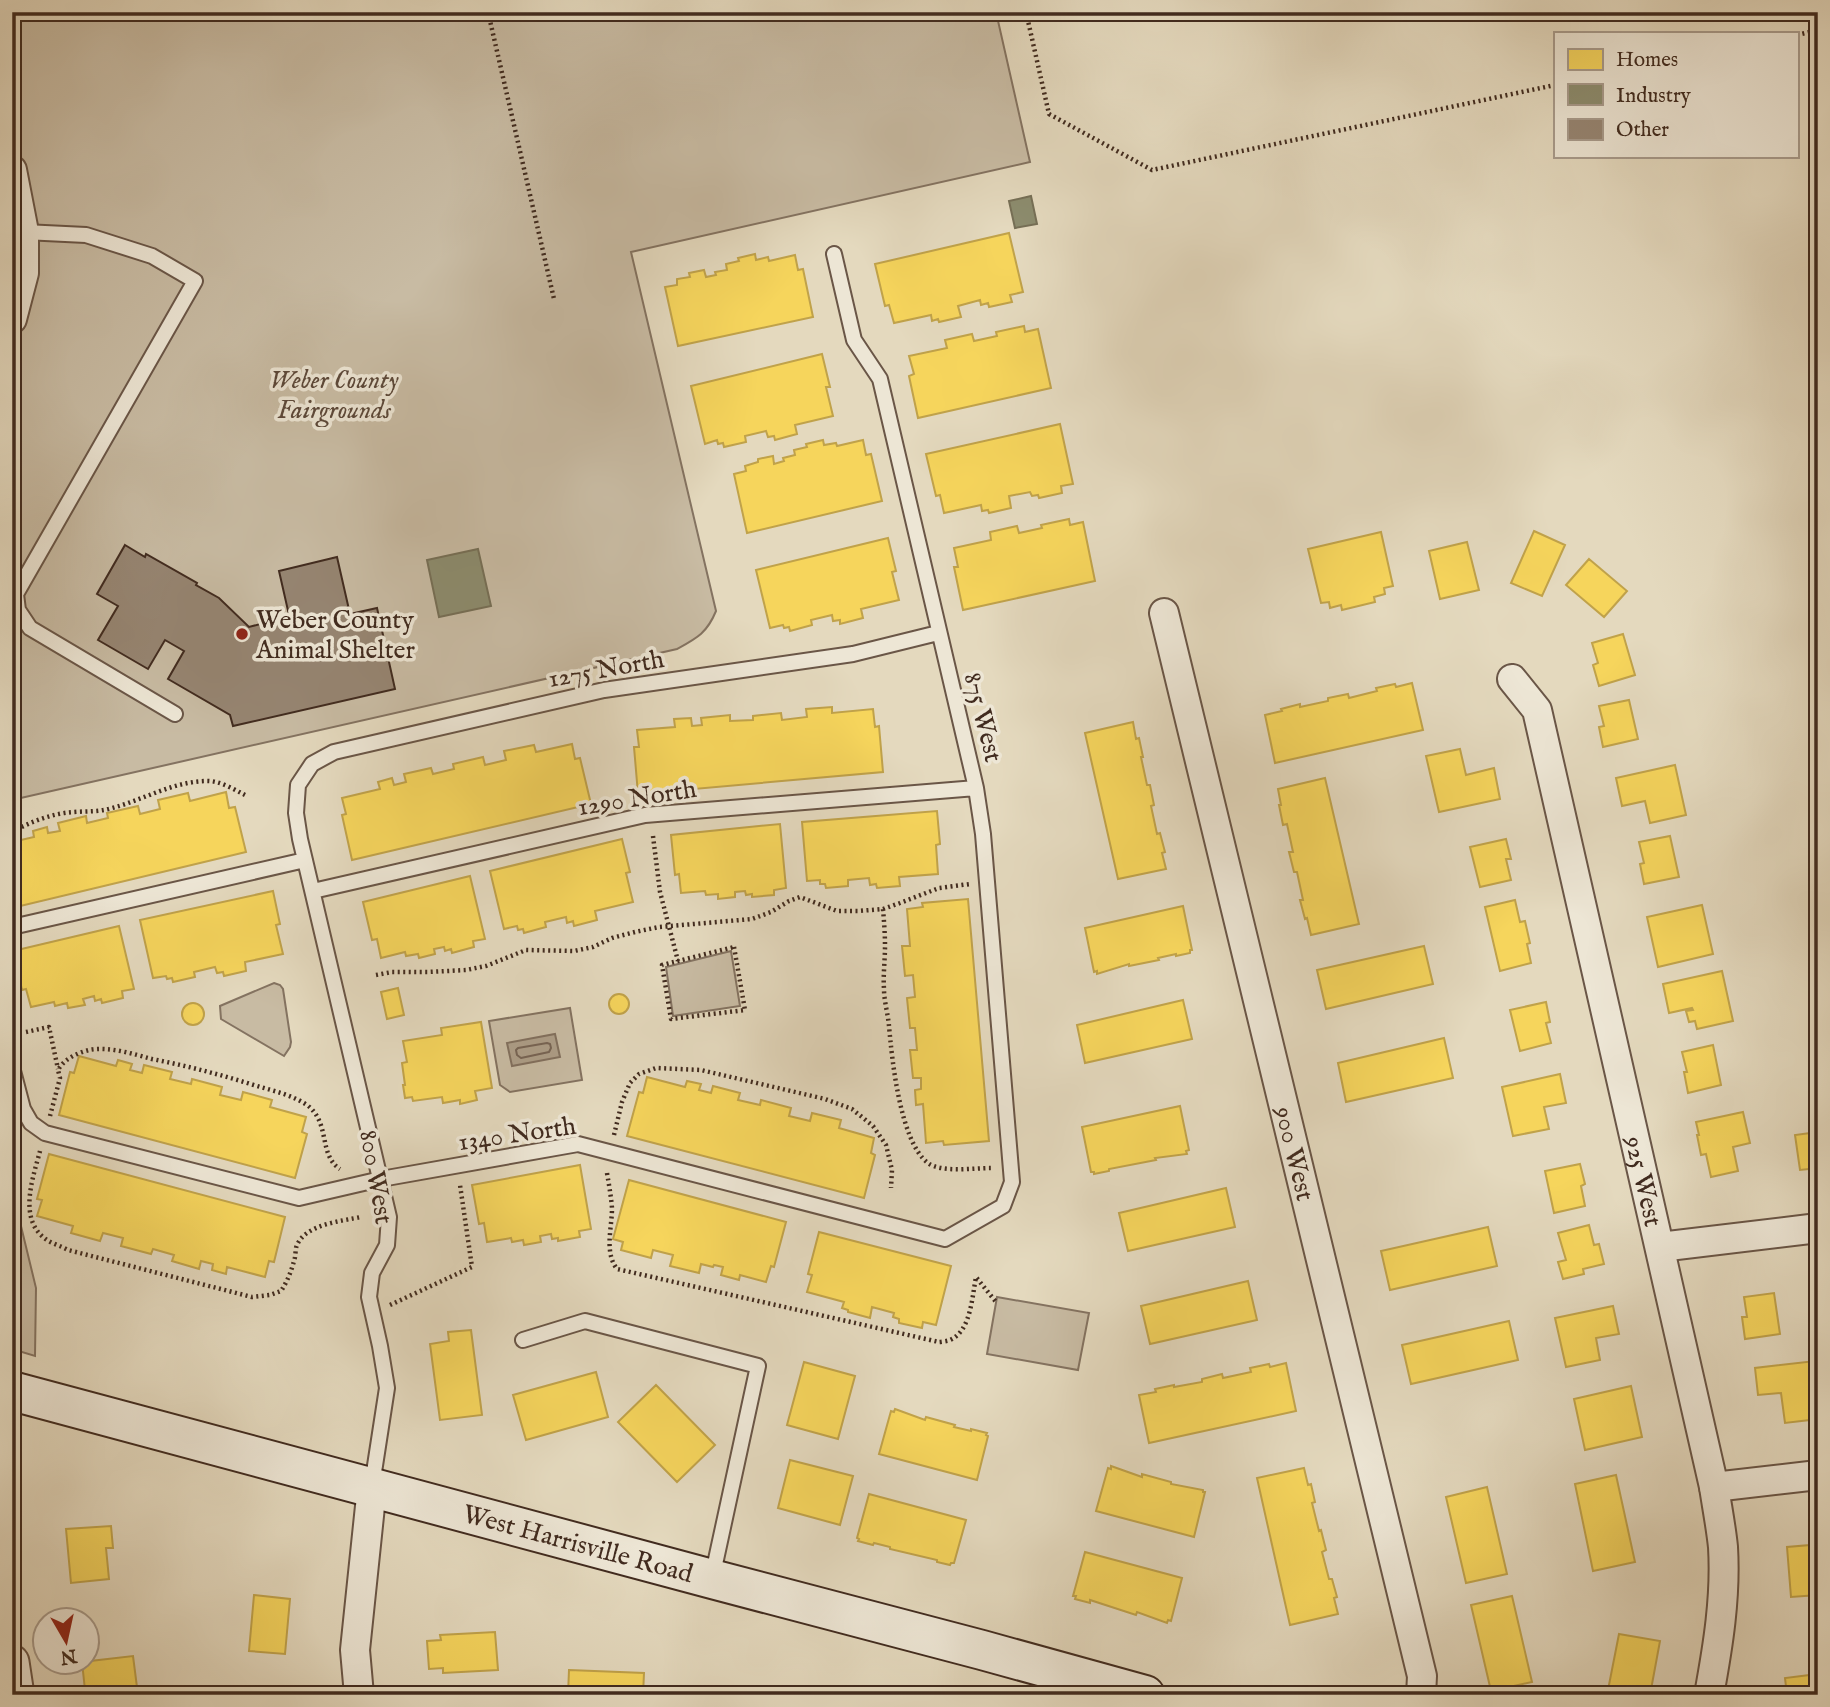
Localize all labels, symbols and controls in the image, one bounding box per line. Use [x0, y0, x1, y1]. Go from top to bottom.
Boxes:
legend [1554, 32, 1798, 158]
text: Homes [1616, 47, 1678, 74]
text: Industry [1616, 83, 1692, 110]
text: Other [1616, 117, 1669, 144]
park label: Weber County Fairgrounds [270, 364, 399, 428]
place label: Weber County Animal Shelter [255, 604, 416, 667]
marker: Weber County Animal Shelter [234, 626, 250, 642]
street label: 1275 North [546, 643, 667, 696]
street label: 875 West [956, 669, 1010, 766]
street label: 1290 North [576, 773, 699, 824]
street label: 900 West [1266, 1102, 1321, 1204]
street label: 1340 North [456, 1110, 578, 1159]
street label: 800 West [351, 1128, 400, 1227]
street label: 925 West [1616, 1132, 1669, 1230]
street label: West Harrisville Road [459, 1498, 696, 1591]
north arrow [32, 1606, 102, 1676]
text: N [58, 1643, 79, 1669]

